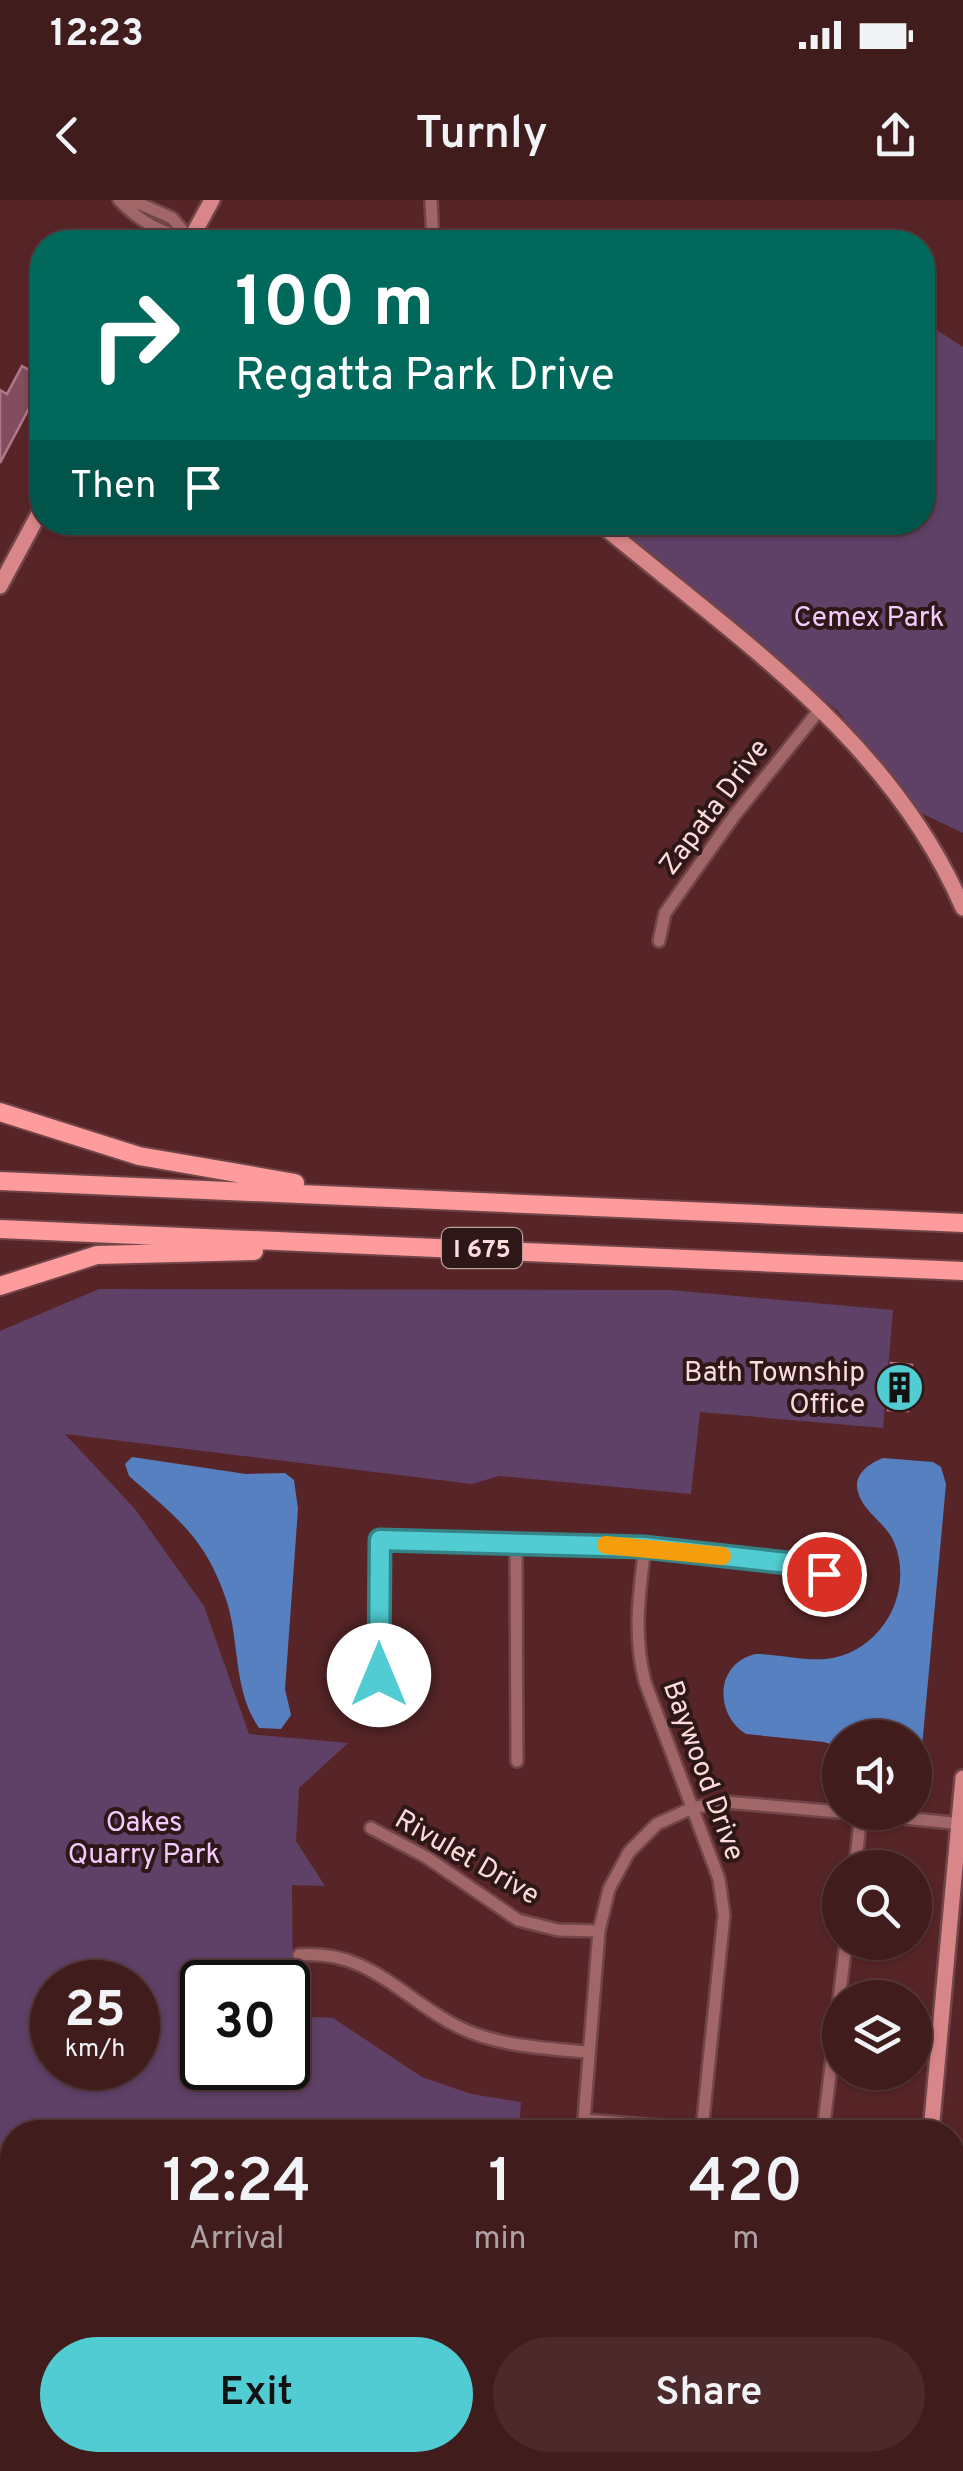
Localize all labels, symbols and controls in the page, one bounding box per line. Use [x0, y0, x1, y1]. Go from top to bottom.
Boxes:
text: 12:23 [50, 11, 144, 60]
text: Turnly [415, 107, 548, 164]
icon: back [40, 108, 95, 163]
icon: share [868, 108, 923, 163]
text: 100 m [235, 262, 434, 351]
icon: right [70, 270, 200, 400]
text: Regatta Park Drive [235, 349, 615, 406]
icon: arrive [176, 460, 231, 515]
text: Then [70, 463, 156, 512]
park label: Cemex Park [794, 601, 944, 637]
street label: Zapata Drive [652, 732, 778, 883]
road number: I 675 [442, 1228, 522, 1268]
place label: Bath Township Office [684, 1356, 865, 1424]
building icon: Bath Township Office [874, 1361, 926, 1413]
pin [782, 1532, 867, 1617]
icon: arrive [797, 1547, 852, 1602]
position arrow [327, 1623, 431, 1727]
street label: Baywood Drive [653, 1676, 751, 1866]
map controls [822, 1720, 932, 2090]
button: sound [822, 1720, 932, 1830]
street label: Rivulet Drive [388, 1803, 545, 1915]
park label: Oakes Quarry Park [68, 1806, 220, 1874]
button: search [822, 1850, 932, 1960]
speed limit sign: 30 [180, 1960, 310, 2090]
button: layers [822, 1980, 932, 2090]
text: 25 [64, 1981, 126, 2044]
text: km/h [65, 2034, 125, 2066]
text: 12:24 [162, 2147, 311, 2223]
text: 1 [488, 2147, 512, 2223]
text: 420 [689, 2147, 803, 2223]
text: Arrival [189, 2220, 284, 2260]
text: min [473, 2220, 527, 2260]
text: m [732, 2220, 759, 2260]
button: Exit [40, 2337, 473, 2452]
button: Share [493, 2337, 925, 2452]

